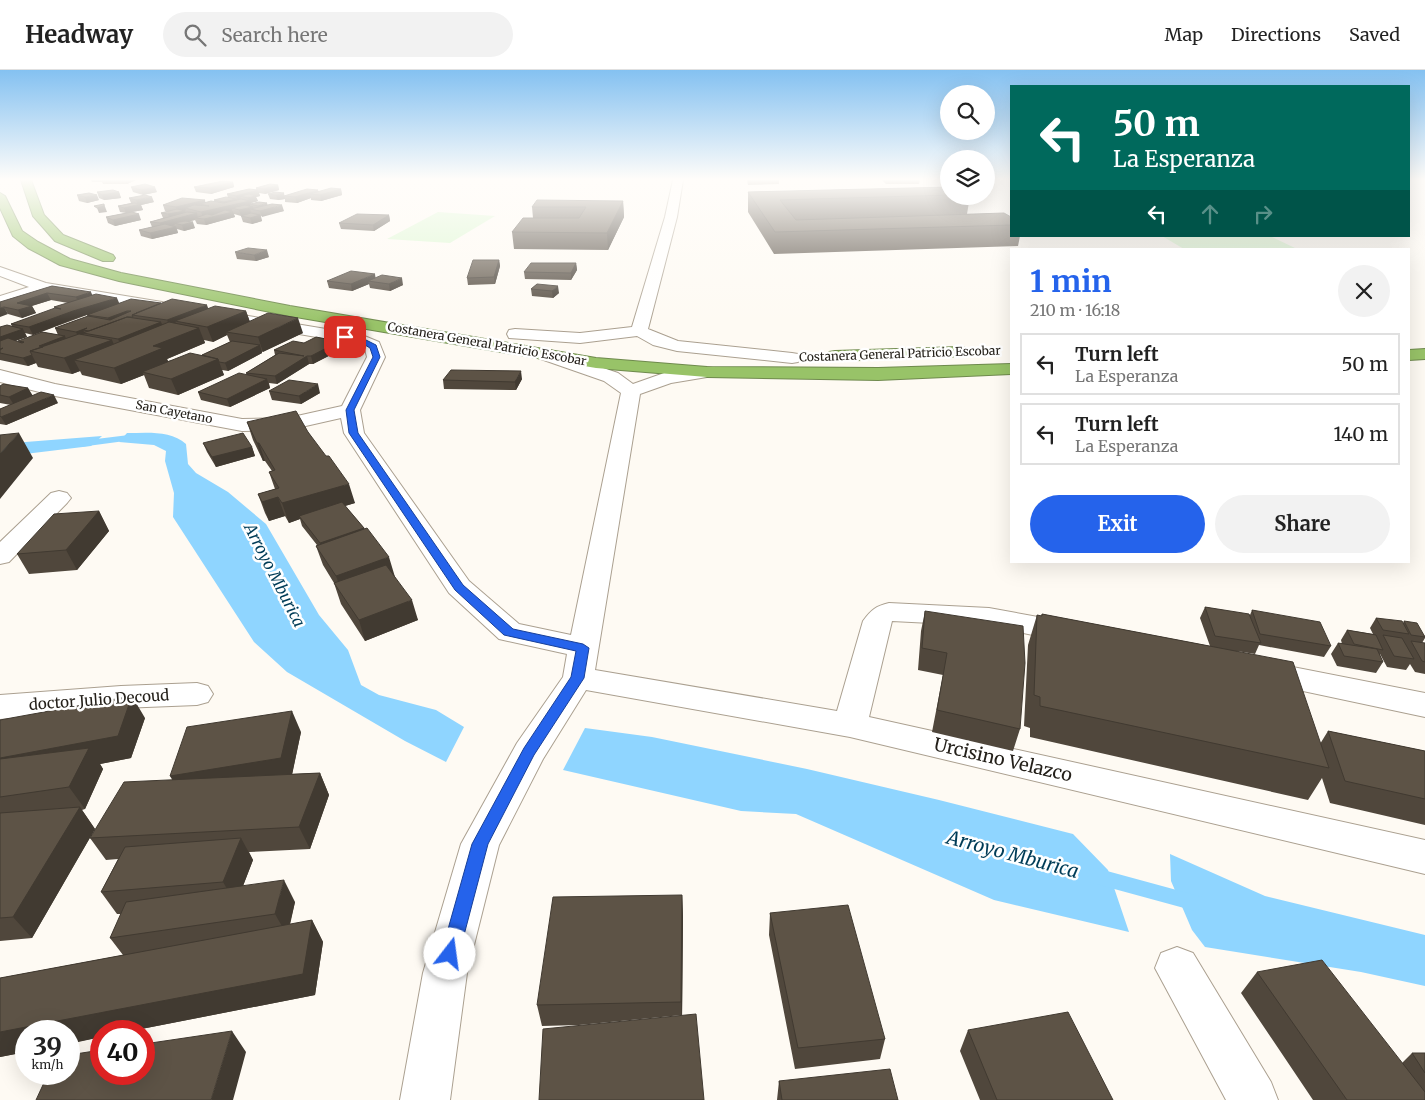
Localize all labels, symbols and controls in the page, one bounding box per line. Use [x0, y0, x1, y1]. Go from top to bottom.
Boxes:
search box [163, 12, 513, 57]
text: Headway [25, 19, 133, 50]
icon: search [181, 21, 209, 49]
text: Search here [221, 23, 328, 47]
text: Map [1165, 23, 1203, 46]
text: Directions [1231, 23, 1321, 46]
text: Saved [1349, 23, 1400, 46]
map controls [940, 85, 995, 205]
button: search [940, 85, 995, 140]
text: 50 m [1113, 102, 1200, 146]
icon: left [1030, 105, 1095, 170]
text: La Esperanza [1113, 145, 1255, 173]
button: layers [940, 150, 995, 205]
icon: left [1143, 200, 1171, 228]
icon: ahead [1196, 200, 1224, 228]
icon: right [1249, 200, 1277, 228]
text: 1 min [1030, 262, 1112, 300]
button: close [1338, 265, 1390, 317]
text: 210 m · 16:18 [1030, 300, 1120, 320]
pin [324, 316, 366, 358]
street label: Costanera General Patricio Escobar [386, 319, 588, 369]
icon: arrive [331, 323, 359, 351]
street label: Costanera General Patricio Escobar [799, 342, 1002, 365]
text: Turn left [1075, 342, 1159, 366]
icon: left [1032, 350, 1060, 378]
text: 50 m [1342, 352, 1388, 376]
text: La Esperanza [1075, 366, 1178, 386]
street label: San Cayetano [134, 397, 214, 426]
text: Turn left [1075, 412, 1159, 436]
icon: left [1032, 420, 1060, 448]
text: 140 m [1333, 422, 1388, 446]
text: La Esperanza [1075, 436, 1178, 456]
button: Exit [1030, 495, 1205, 553]
button: Share [1215, 495, 1390, 553]
water label: Arroyo Mburica [239, 518, 310, 630]
street label: doctor Julio Decoud [28, 685, 170, 714]
street label: Urcisino Velazco [932, 732, 1075, 787]
water label: Arroyo Mburica [943, 824, 1082, 883]
position arrow [423, 927, 475, 979]
speed limit sign: 40 [90, 1020, 155, 1085]
text: 39 [33, 1030, 62, 1062]
text: km/h [32, 1057, 63, 1072]

